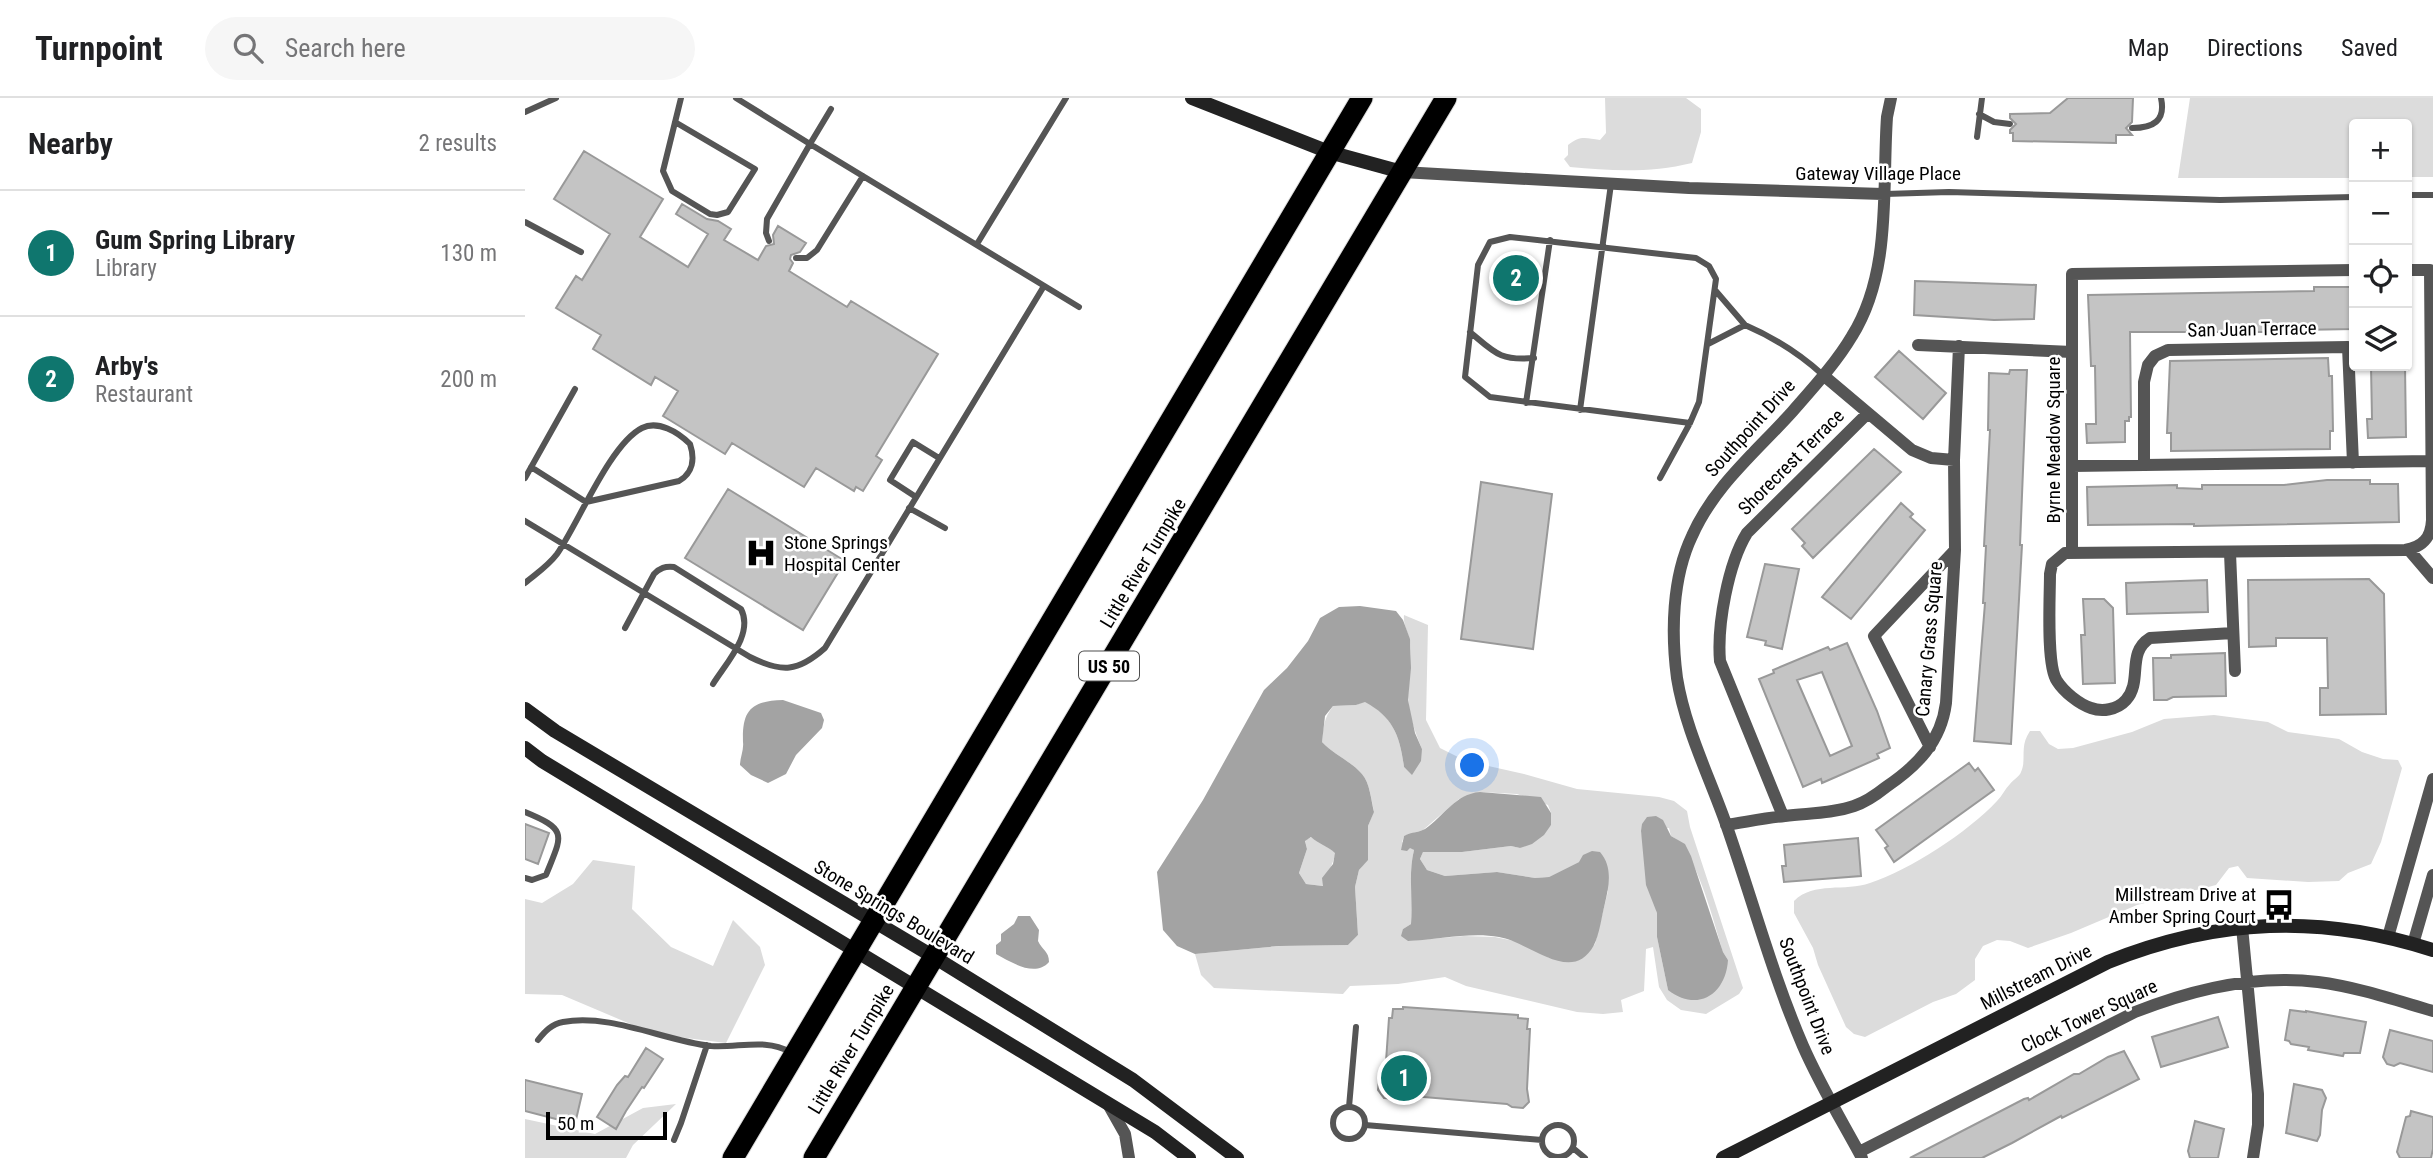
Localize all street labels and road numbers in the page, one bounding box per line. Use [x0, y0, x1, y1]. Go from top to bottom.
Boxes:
street label: Gateway Village Place [1795, 162, 1961, 185]
street label: San Juan Terrace [2187, 316, 2317, 342]
street label: Byrne Meadow Square [2042, 357, 2065, 523]
street label: Southpoint Drive [1700, 374, 1800, 482]
street label: Shorecrest Terrace [1733, 404, 1849, 520]
street label: Little River Turnpike [1095, 494, 1191, 632]
street label: Canary Grass Square [1911, 560, 1947, 718]
road number: US 50 [1079, 652, 1139, 680]
street label: Stone Springs Boulevard [810, 855, 978, 969]
street label: Southpoint Drive [1774, 934, 1840, 1058]
street label: Millstream Drive [1976, 939, 2096, 1015]
street label: Clock Tower Square [2017, 974, 2161, 1058]
street label: Little River Turnpike [803, 980, 899, 1118]

